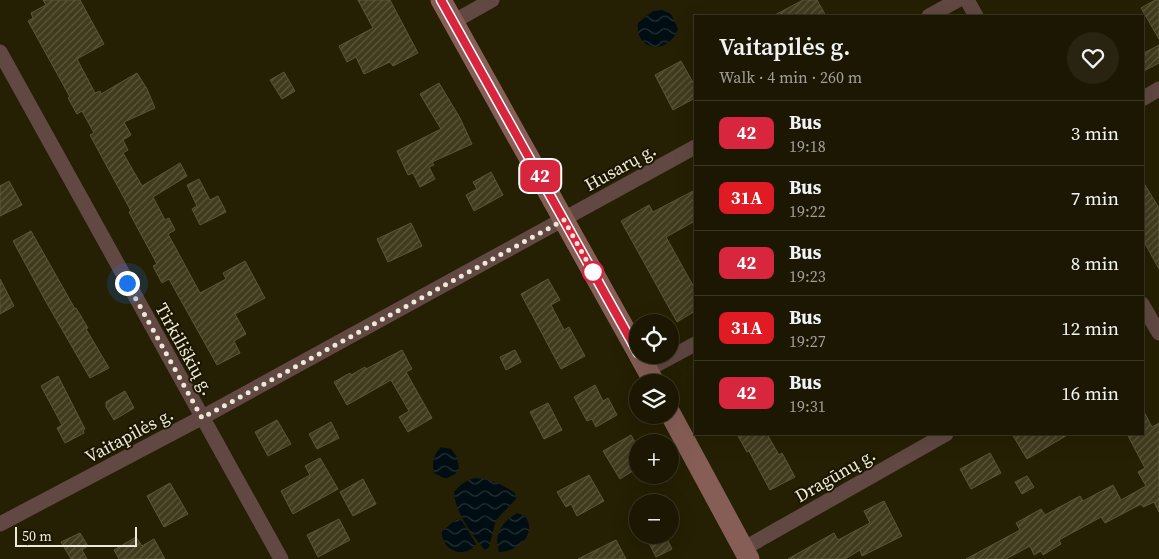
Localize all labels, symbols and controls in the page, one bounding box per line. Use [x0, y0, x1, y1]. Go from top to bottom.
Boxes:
text: Vaitapilės g. [719, 30, 851, 63]
button: heart [1067, 32, 1119, 84]
text: Walk · 4 min · 260 m [719, 66, 862, 88]
text: Bus [789, 109, 821, 135]
text: 42 [737, 120, 756, 145]
text: 3 min [1071, 120, 1119, 146]
text: 19:18 [789, 135, 826, 157]
street label: Husarų g. [580, 137, 660, 197]
line badge: 42 [518, 160, 562, 192]
text: 42 [530, 163, 550, 188]
text: Bus [789, 174, 821, 200]
text: 31A [731, 185, 762, 210]
text: 7 min [1071, 185, 1119, 211]
text: 19:22 [789, 200, 826, 222]
text: Bus [789, 239, 821, 265]
text: 42 [737, 250, 756, 275]
text: 8 min [1071, 250, 1119, 276]
unlabelled marker [582, 261, 604, 283]
text: 19:23 [789, 265, 826, 287]
your location [115, 271, 140, 296]
street label: Tirkiliškių g. [149, 298, 221, 400]
text: Bus [789, 304, 821, 330]
map controls [629, 314, 679, 544]
button: locate [629, 314, 679, 364]
text: 31A [731, 315, 762, 340]
text: 12 min [1061, 315, 1119, 341]
text: 19:27 [789, 330, 826, 352]
text: Bus [789, 369, 821, 395]
button: layers [629, 374, 679, 424]
text: 42 [737, 380, 756, 405]
text: 16 min [1061, 380, 1119, 406]
text: 19:31 [789, 395, 826, 417]
street label: Vaitapilės g. [80, 401, 178, 469]
button: + [629, 434, 679, 484]
street label: Dragūnų g. [790, 442, 880, 508]
button: − [629, 494, 679, 544]
scale bar [15, 524, 138, 547]
text: 50 m [22, 526, 52, 546]

